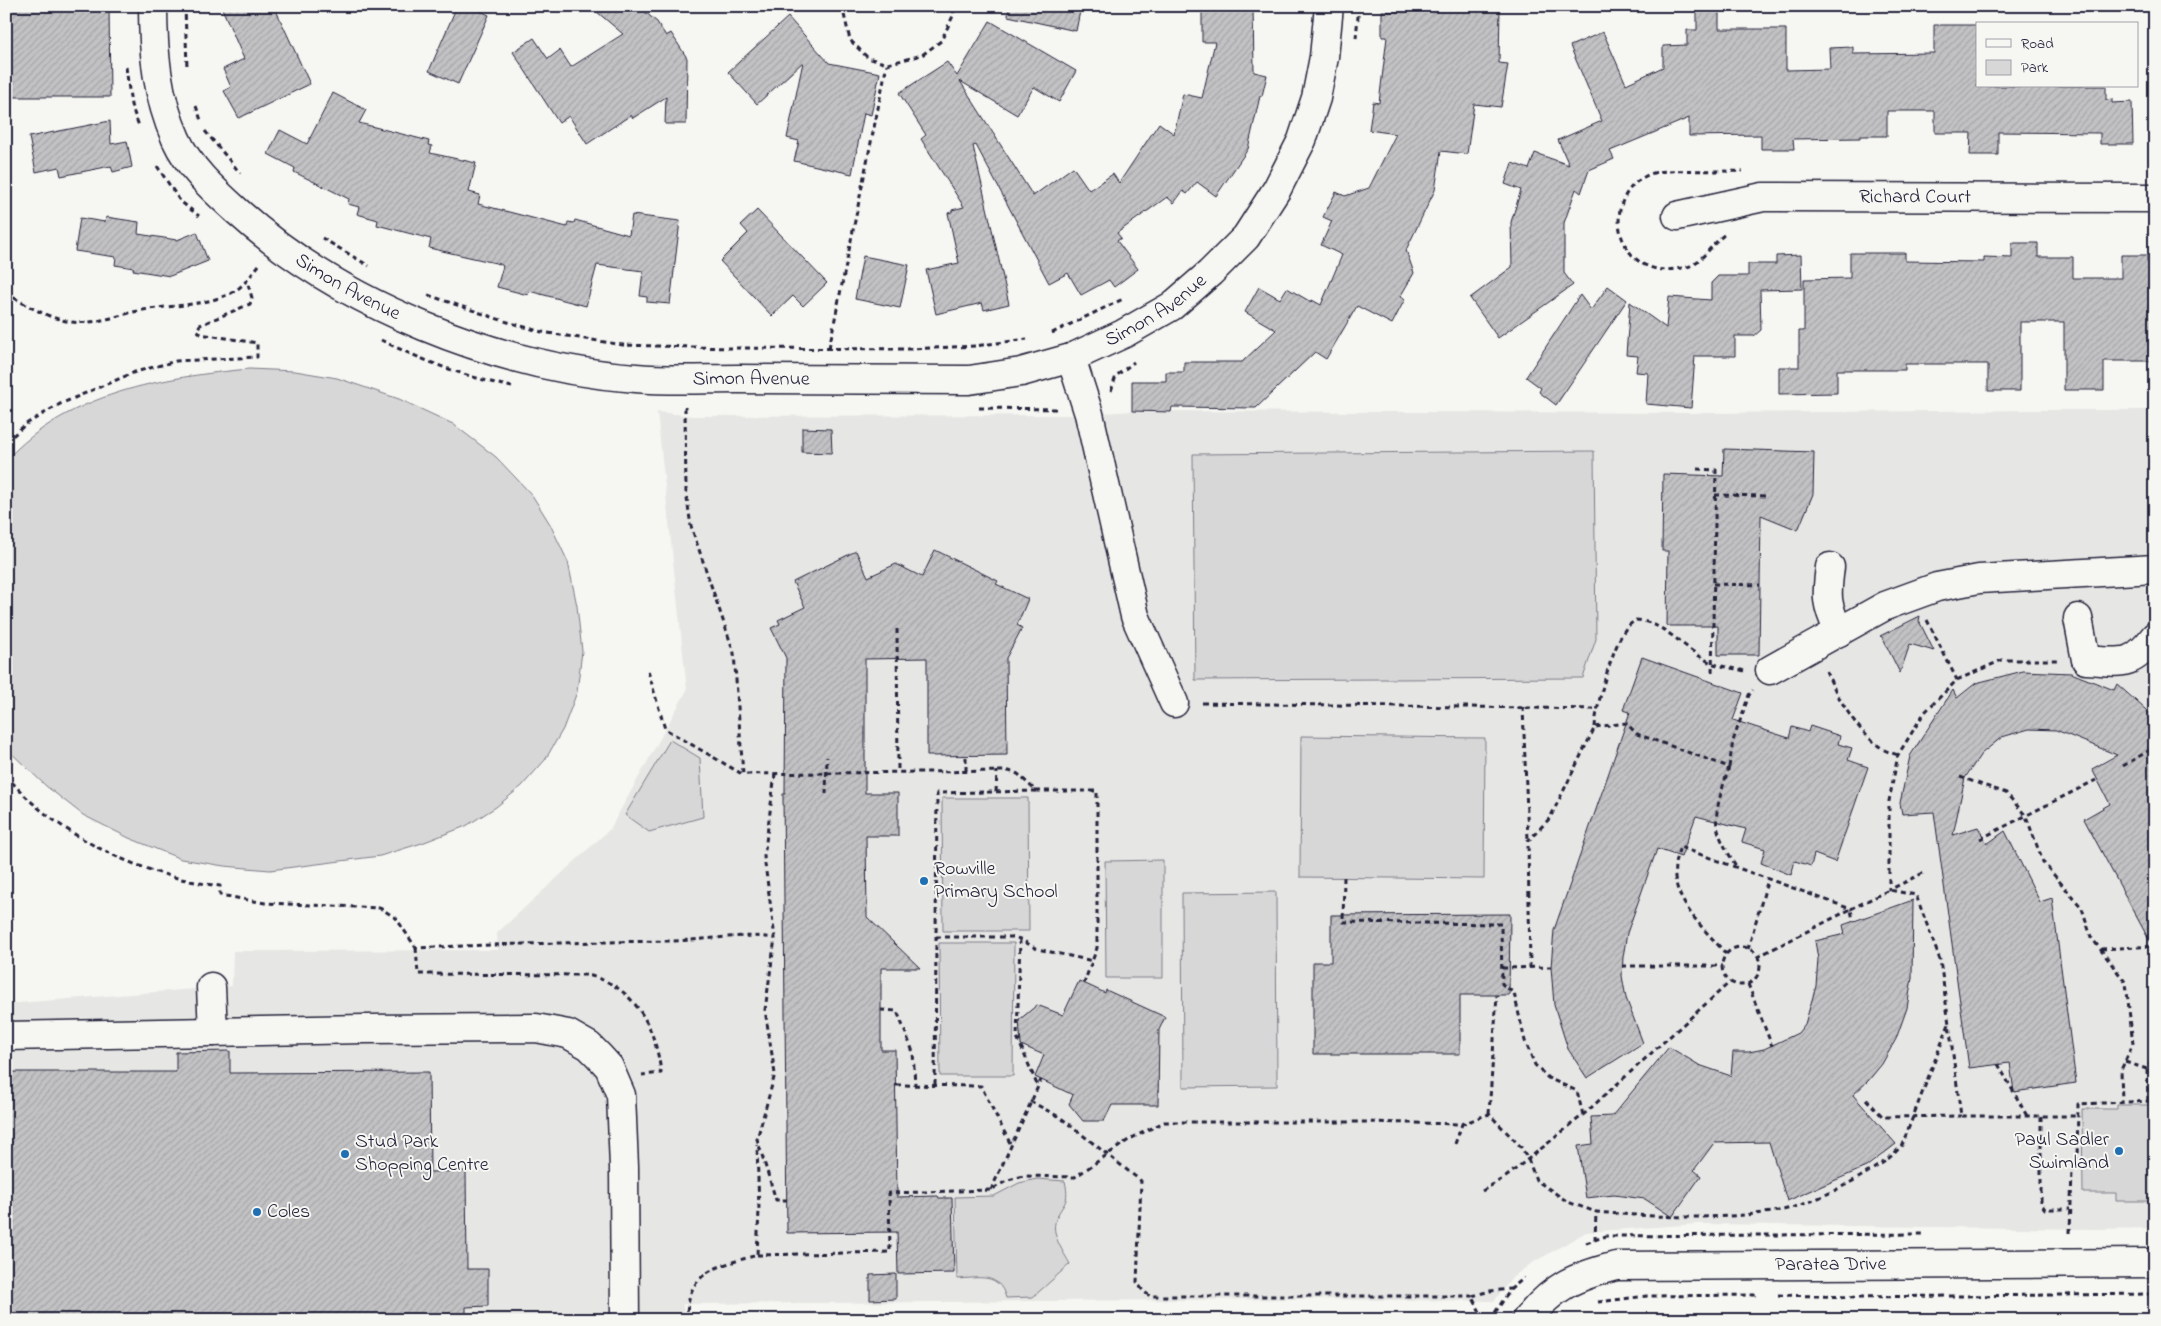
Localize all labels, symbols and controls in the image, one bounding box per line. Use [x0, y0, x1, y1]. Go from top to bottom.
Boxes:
legend [1976, 22, 2138, 88]
text: Road [2021, 33, 2054, 55]
text: Park [2021, 57, 2049, 79]
street label: Richard Court [1859, 183, 1971, 212]
street label: Simon Avenue [289, 246, 405, 329]
street label: Simon Avenue [1100, 267, 1214, 355]
street label: Simon Avenue [692, 364, 810, 394]
place label: Rowville Primary School [934, 855, 1058, 907]
marker: Rowville Primary School [918, 875, 930, 887]
place label: Paul Sadler Swimland [2015, 1126, 2110, 1178]
place label: Stud Park Shopping Centre [355, 1128, 489, 1181]
marker: Paul Sadler Swimland [2113, 1145, 2125, 1157]
marker: Stud Park Shopping Centre [339, 1148, 351, 1160]
place label: Coles [267, 1198, 310, 1227]
marker: Coles [251, 1206, 263, 1218]
street label: Paratea Drive [1775, 1250, 1887, 1280]

